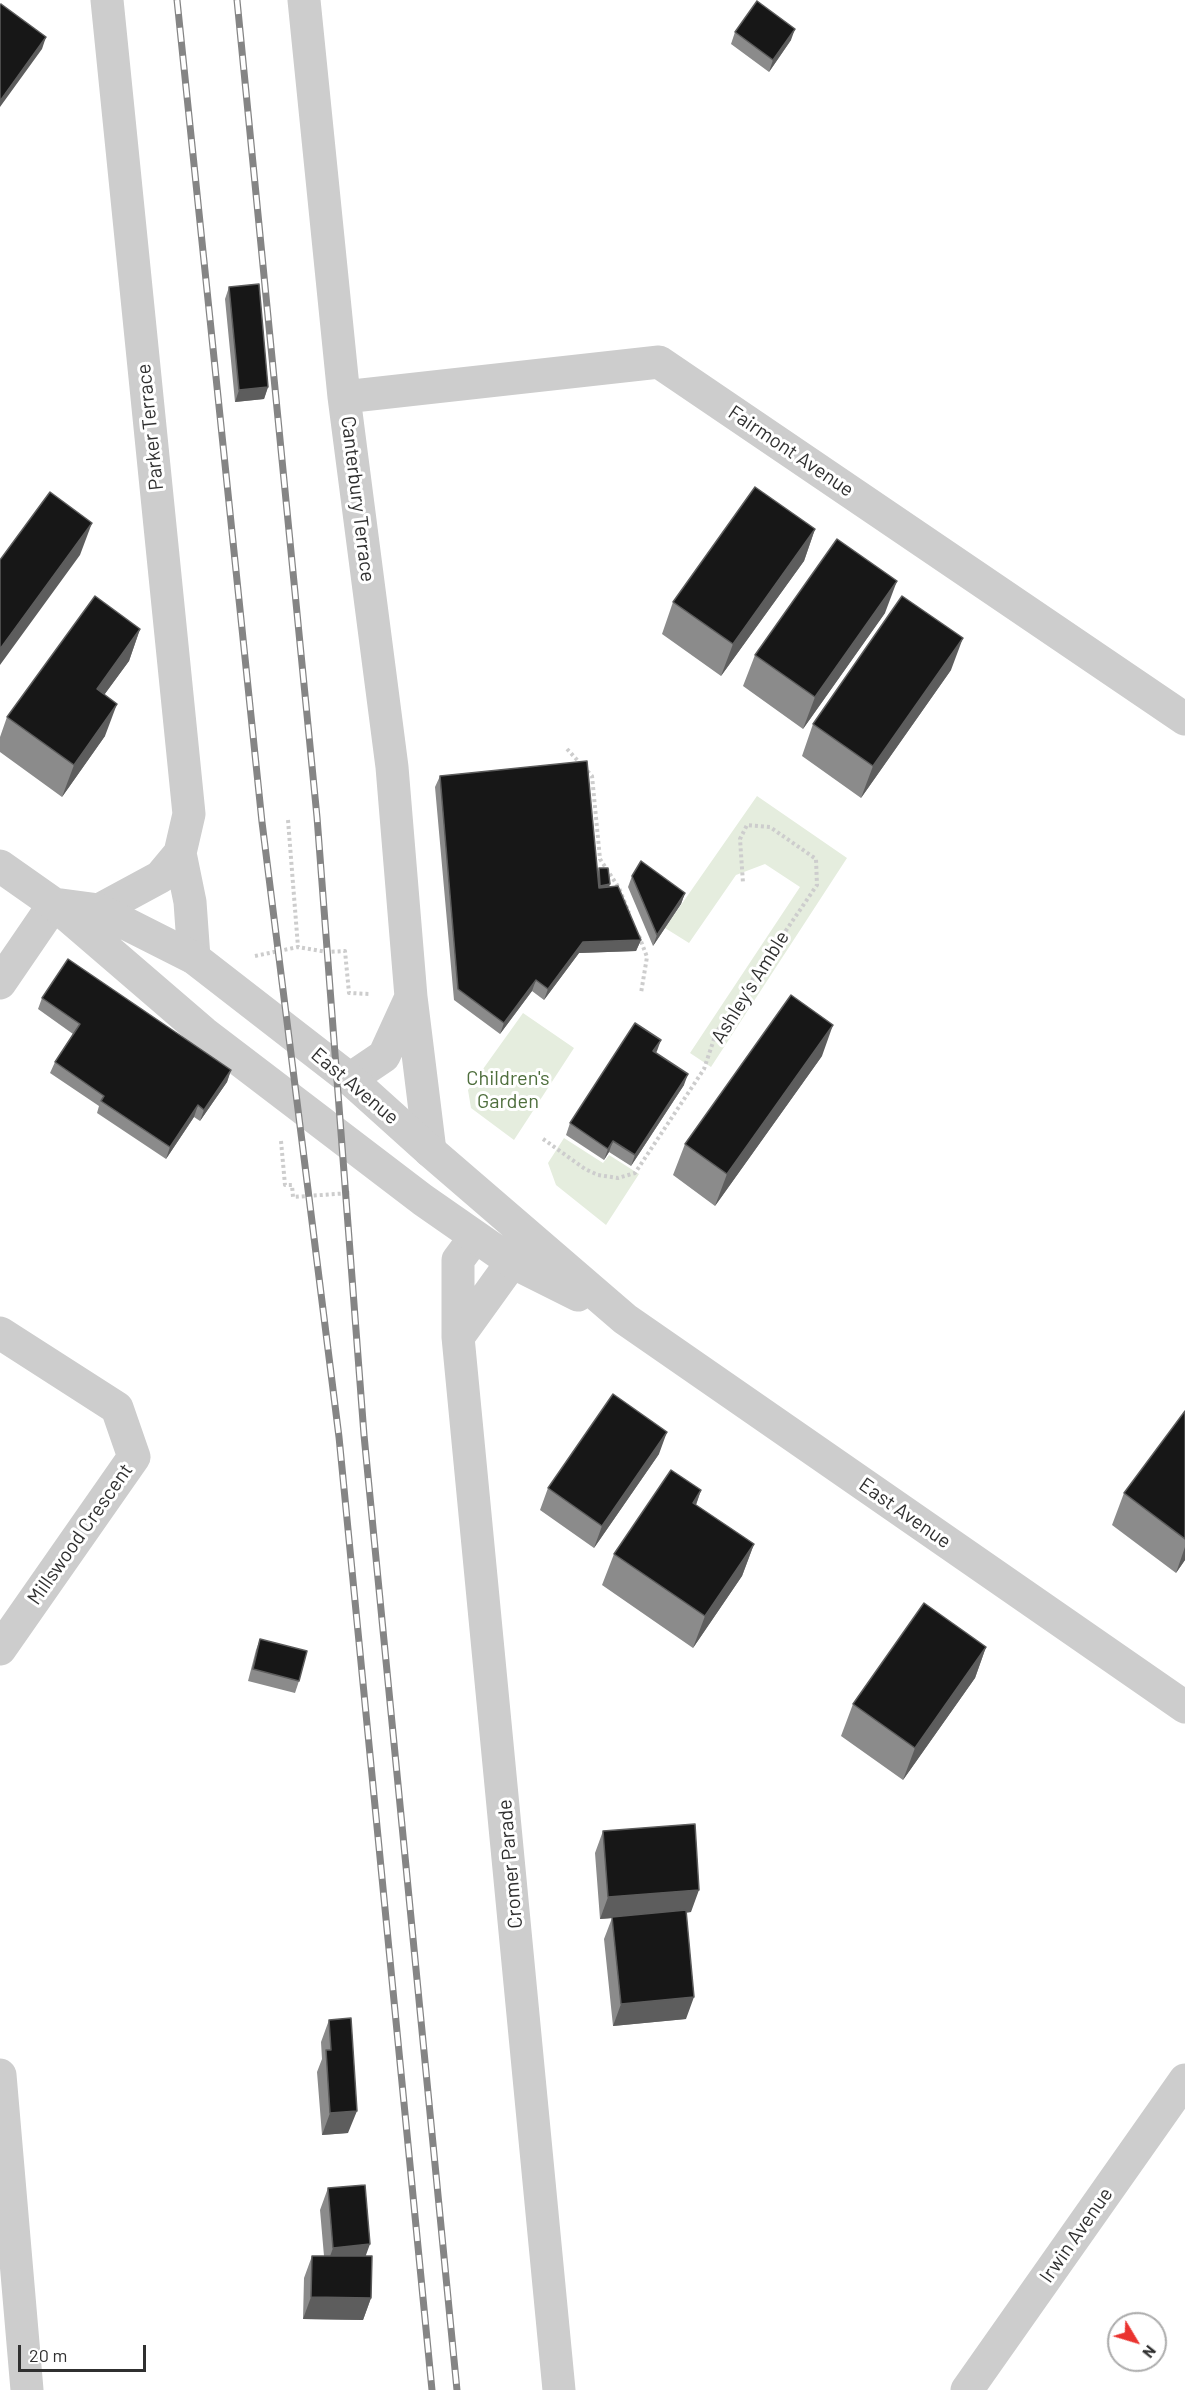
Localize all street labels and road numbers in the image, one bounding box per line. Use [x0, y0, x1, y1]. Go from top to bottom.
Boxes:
street label: Parker Terrace [131, 362, 169, 492]
street label: Fairmont Avenue [724, 400, 858, 502]
street label: Canterbury Terrace [336, 415, 380, 583]
street label: Ashley’s Amble [706, 926, 794, 1048]
street label: East Avenue [306, 1042, 404, 1130]
street label: Millswood Crescent [22, 1459, 138, 1609]
street label: East Avenue [854, 1473, 956, 1553]
street label: Cromer Parade [492, 1798, 528, 1930]
street label: Irwin Avenue [1034, 2183, 1118, 2287]

